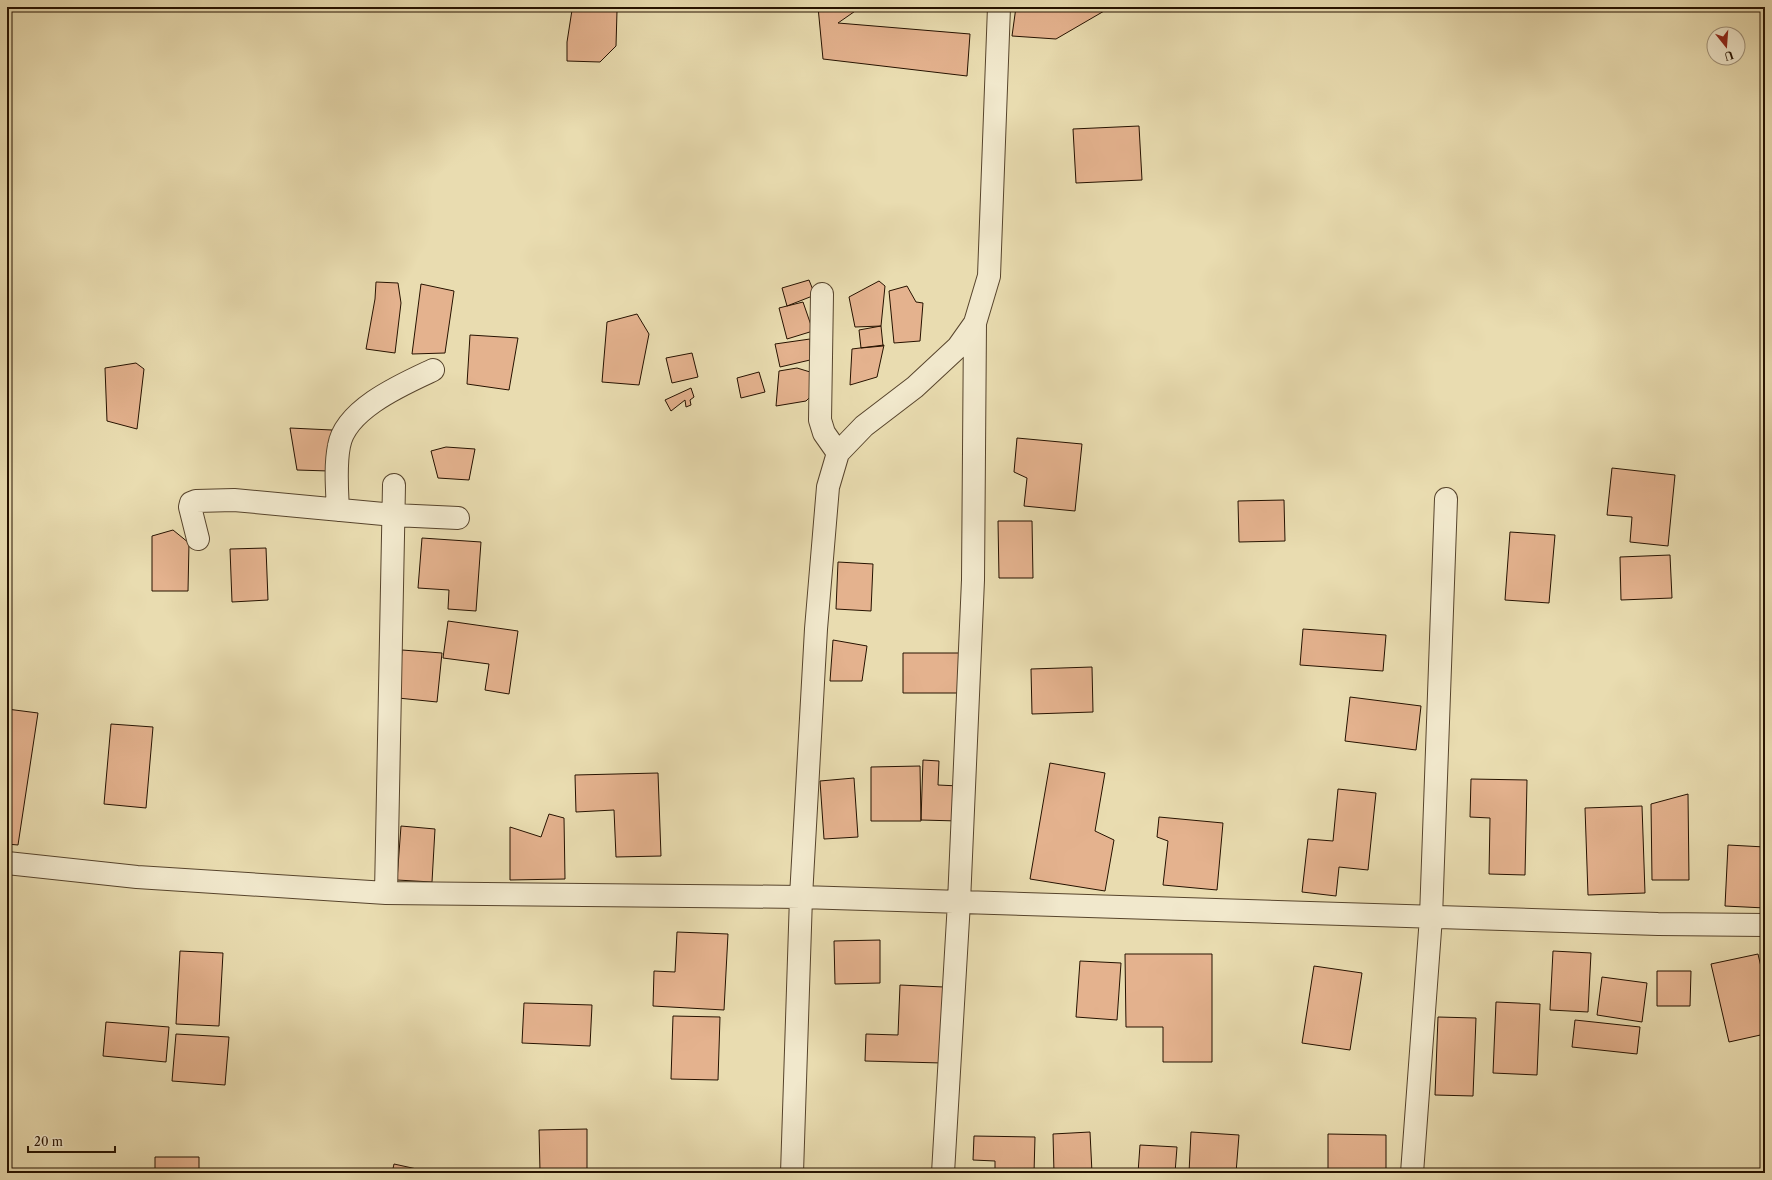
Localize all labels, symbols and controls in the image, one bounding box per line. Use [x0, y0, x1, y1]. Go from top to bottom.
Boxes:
north arrow [1706, 26, 1746, 66]
text: U [1723, 48, 1735, 64]
scale bar [28, 1128, 115, 1154]
text: 20 m [34, 1134, 63, 1149]

